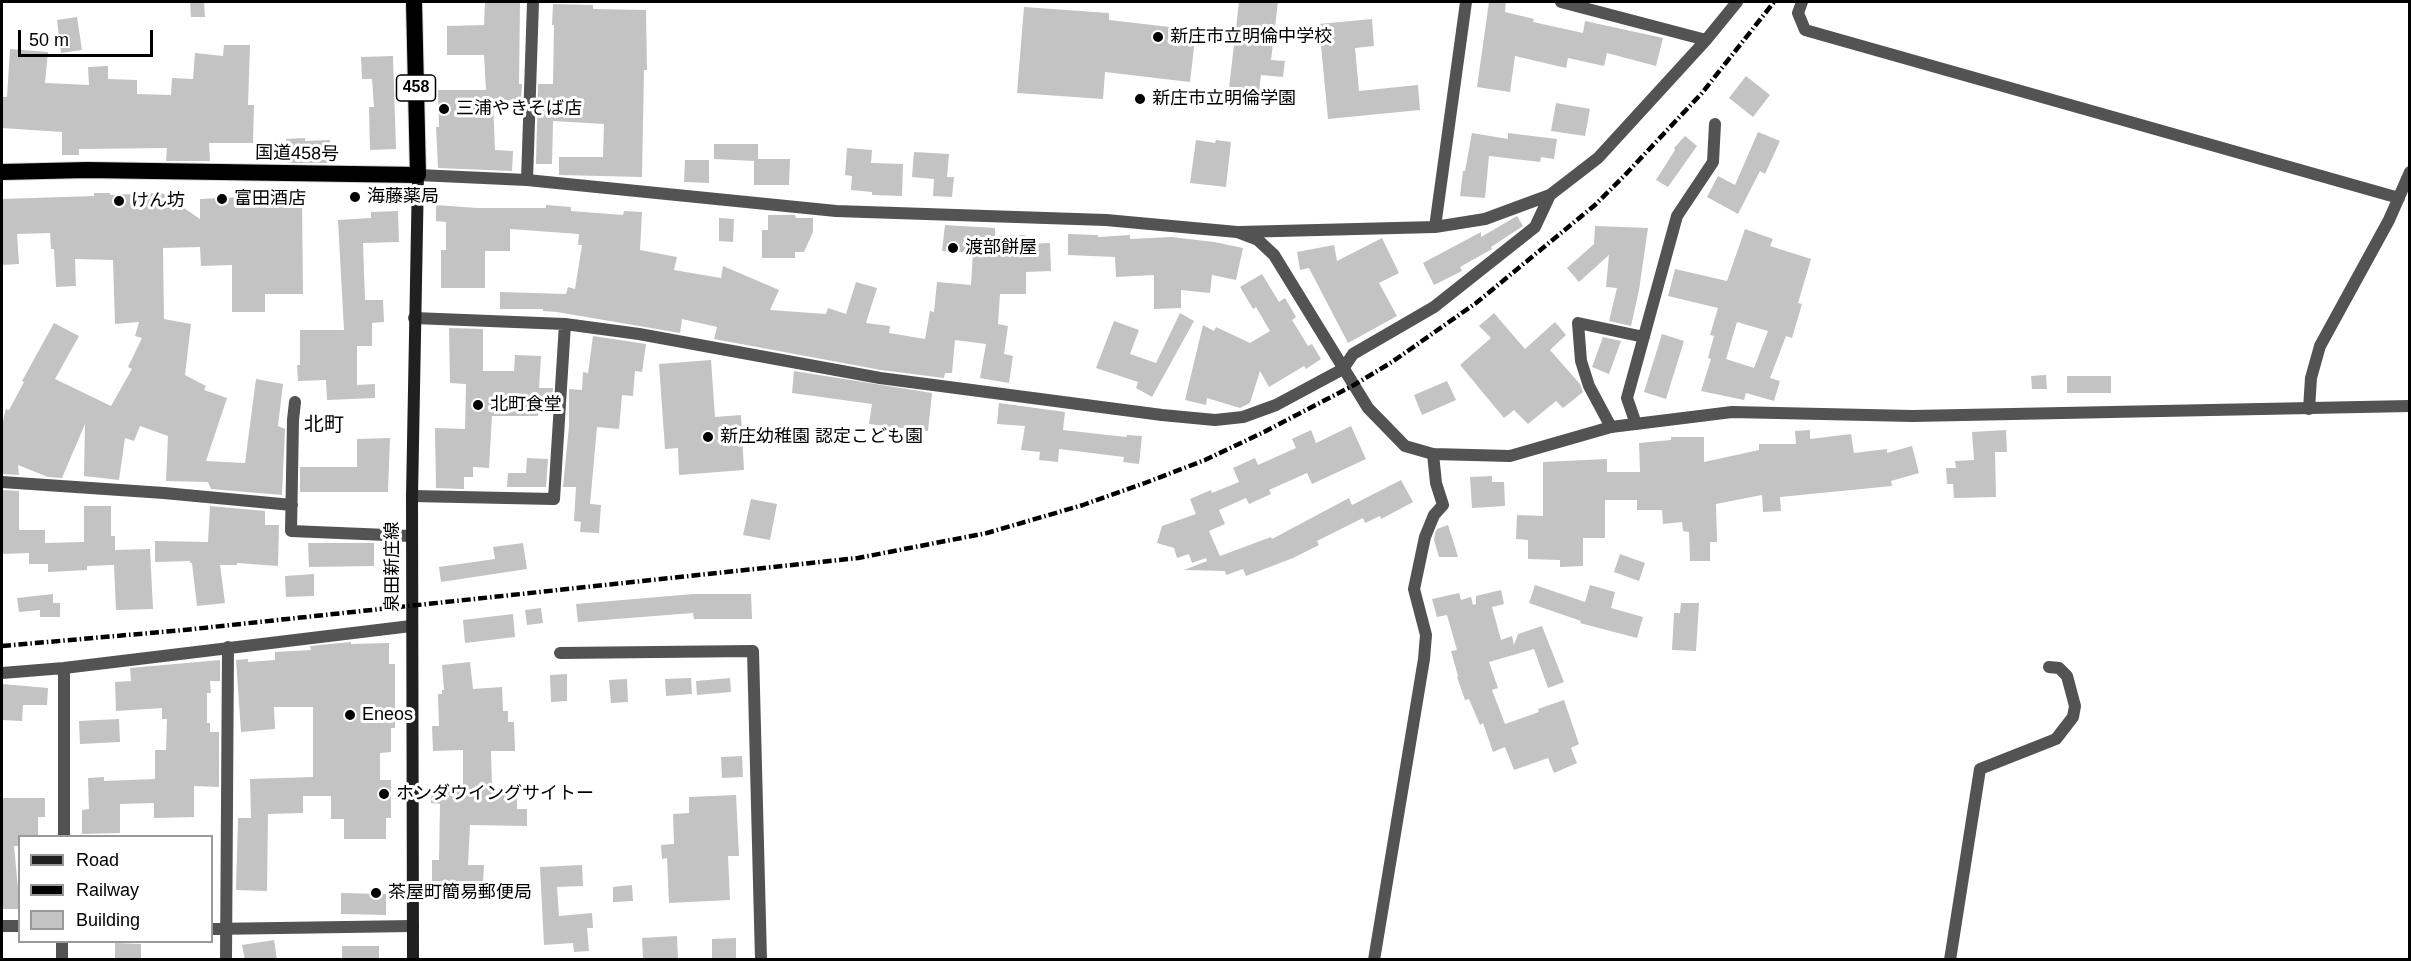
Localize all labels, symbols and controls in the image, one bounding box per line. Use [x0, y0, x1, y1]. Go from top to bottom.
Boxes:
scale bar [21, 18, 156, 56]
place label: 新庄市立明倫中学校 [1170, 26, 1332, 48]
text: 50 m [29, 30, 69, 50]
marker: 新庄市立明倫中学校 [1151, 30, 1165, 44]
road number: 458 [396, 75, 436, 101]
place label: 新庄市立明倫学園 [1152, 88, 1296, 110]
marker: 新庄市立明倫学園 [1133, 92, 1147, 106]
place label: 三浦やきそば店 [456, 98, 582, 120]
marker: 三浦やきそば店 [437, 102, 451, 116]
street label: 国道458号 [255, 142, 339, 166]
place label: 海藤薬局 [367, 186, 439, 208]
place label: 富田酒店 [234, 188, 306, 210]
place label: けん坊 [131, 190, 185, 212]
marker: 海藤薬局 [348, 190, 362, 204]
marker: 富田酒店 [215, 192, 229, 206]
marker: けん坊 [112, 194, 126, 208]
place label: 渡部餅屋 [965, 237, 1037, 259]
marker: 渡部餅屋 [946, 241, 960, 255]
place label: 北町食堂 [490, 394, 562, 416]
marker: 北町食堂 [471, 398, 485, 412]
district label: 北町 [304, 413, 344, 437]
place label: 新庄幼稚園 認定こども園 [720, 426, 923, 448]
marker: 新庄幼稚園 認定こども園 [701, 430, 715, 444]
street label: 泉田新庄線 [382, 522, 404, 612]
place label: Eneos [362, 704, 413, 726]
marker: Eneos [343, 708, 357, 722]
place label: ホンダウイングサイトー [396, 783, 594, 805]
marker: ホンダウイングサイトー [377, 787, 391, 801]
legend [18, 835, 213, 943]
text: Road [76, 850, 119, 870]
text: Railway [76, 880, 139, 900]
place label: 茶屋町簡易郵便局 [388, 882, 532, 904]
marker: 茶屋町簡易郵便局 [369, 886, 383, 900]
text: Building [76, 910, 140, 930]

